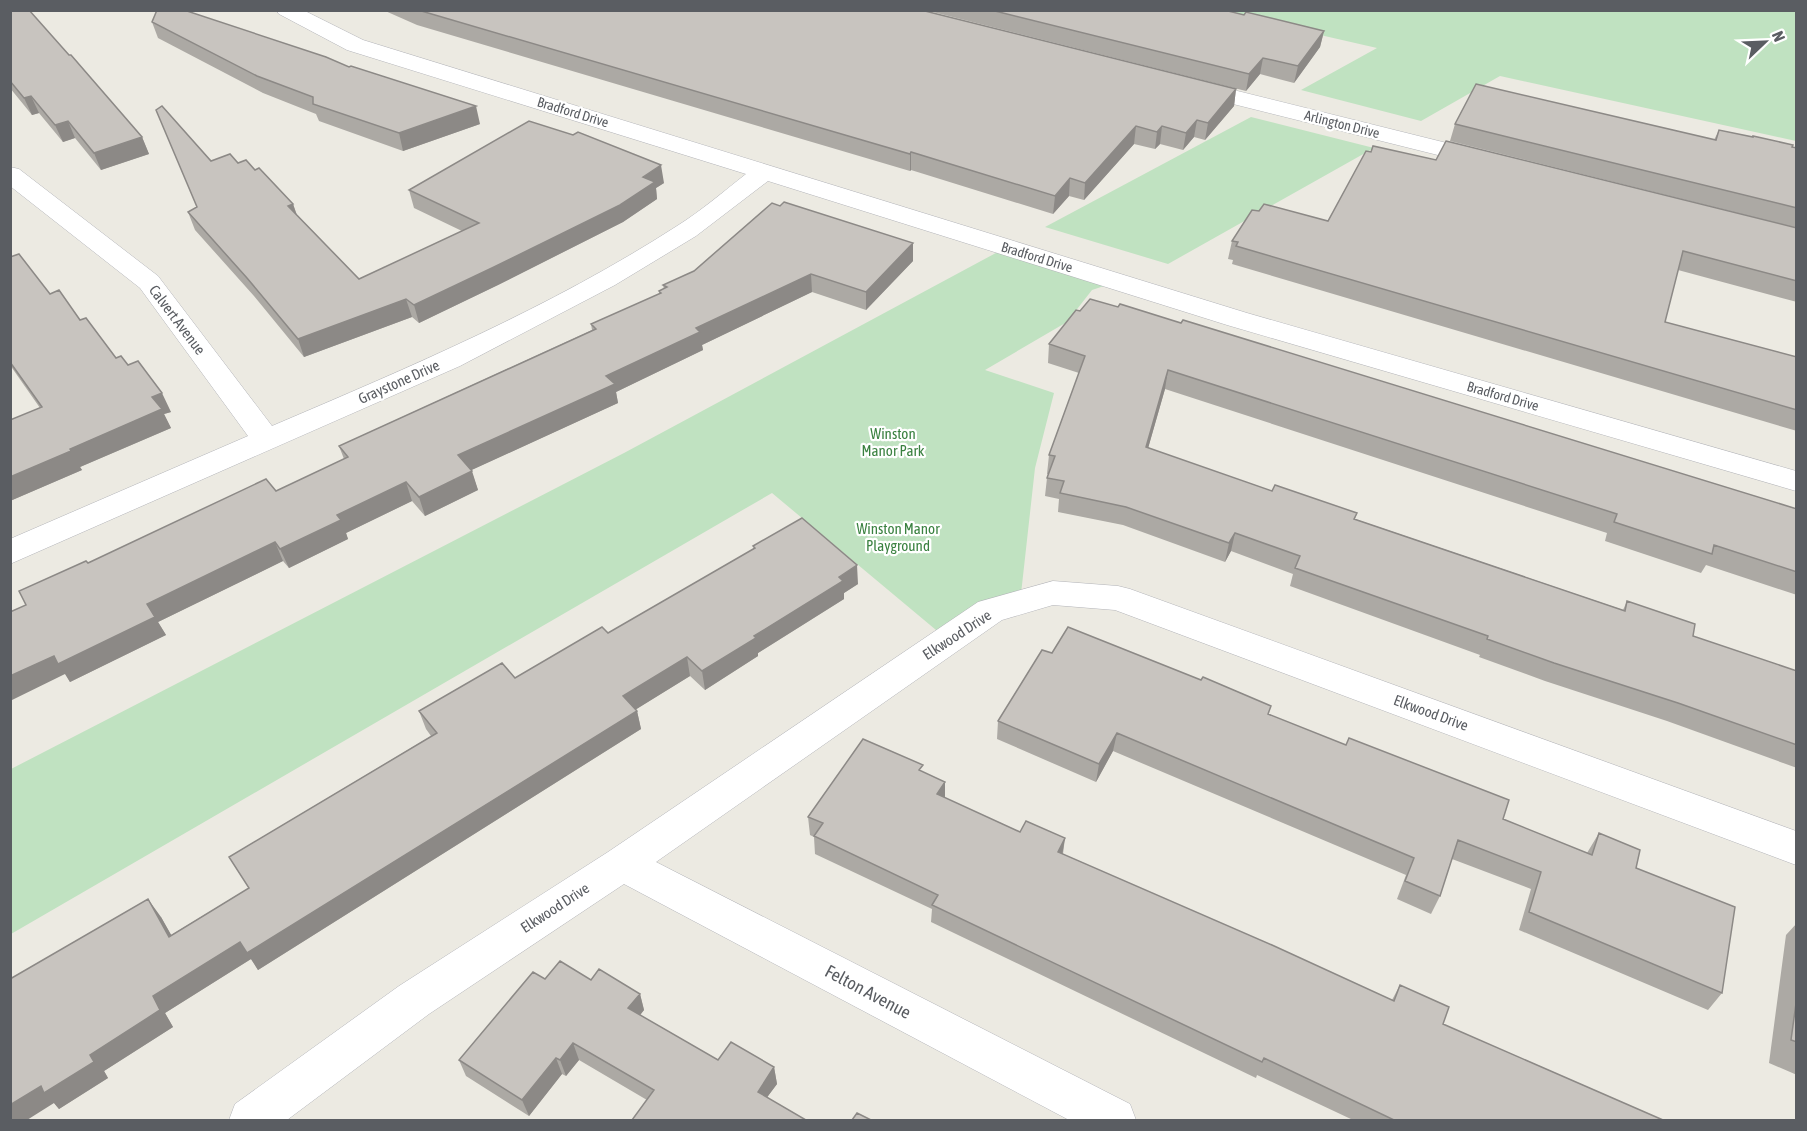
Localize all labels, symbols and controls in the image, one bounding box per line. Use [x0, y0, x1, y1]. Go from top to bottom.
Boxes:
north arrow [1735, 12, 1795, 72]
text: N [1769, 28, 1789, 44]
street label: Bradford Drive [535, 94, 611, 130]
street label: Arlington Drive [1303, 107, 1381, 141]
street label: Bradford Drive [999, 239, 1075, 275]
street label: Calvert Avenue [146, 282, 209, 358]
street label: Graystone Drive [356, 356, 442, 407]
street label: Bradford Drive [1465, 378, 1541, 414]
park label: Winston Manor Park [862, 425, 925, 459]
park label: Winston Manor Playground [856, 520, 940, 554]
street label: Elkwood Drive [919, 606, 994, 663]
street label: Elkwood Drive [1392, 691, 1471, 734]
street label: Elkwood Drive [517, 879, 592, 936]
street label: Felton Avenue [822, 960, 915, 1023]

